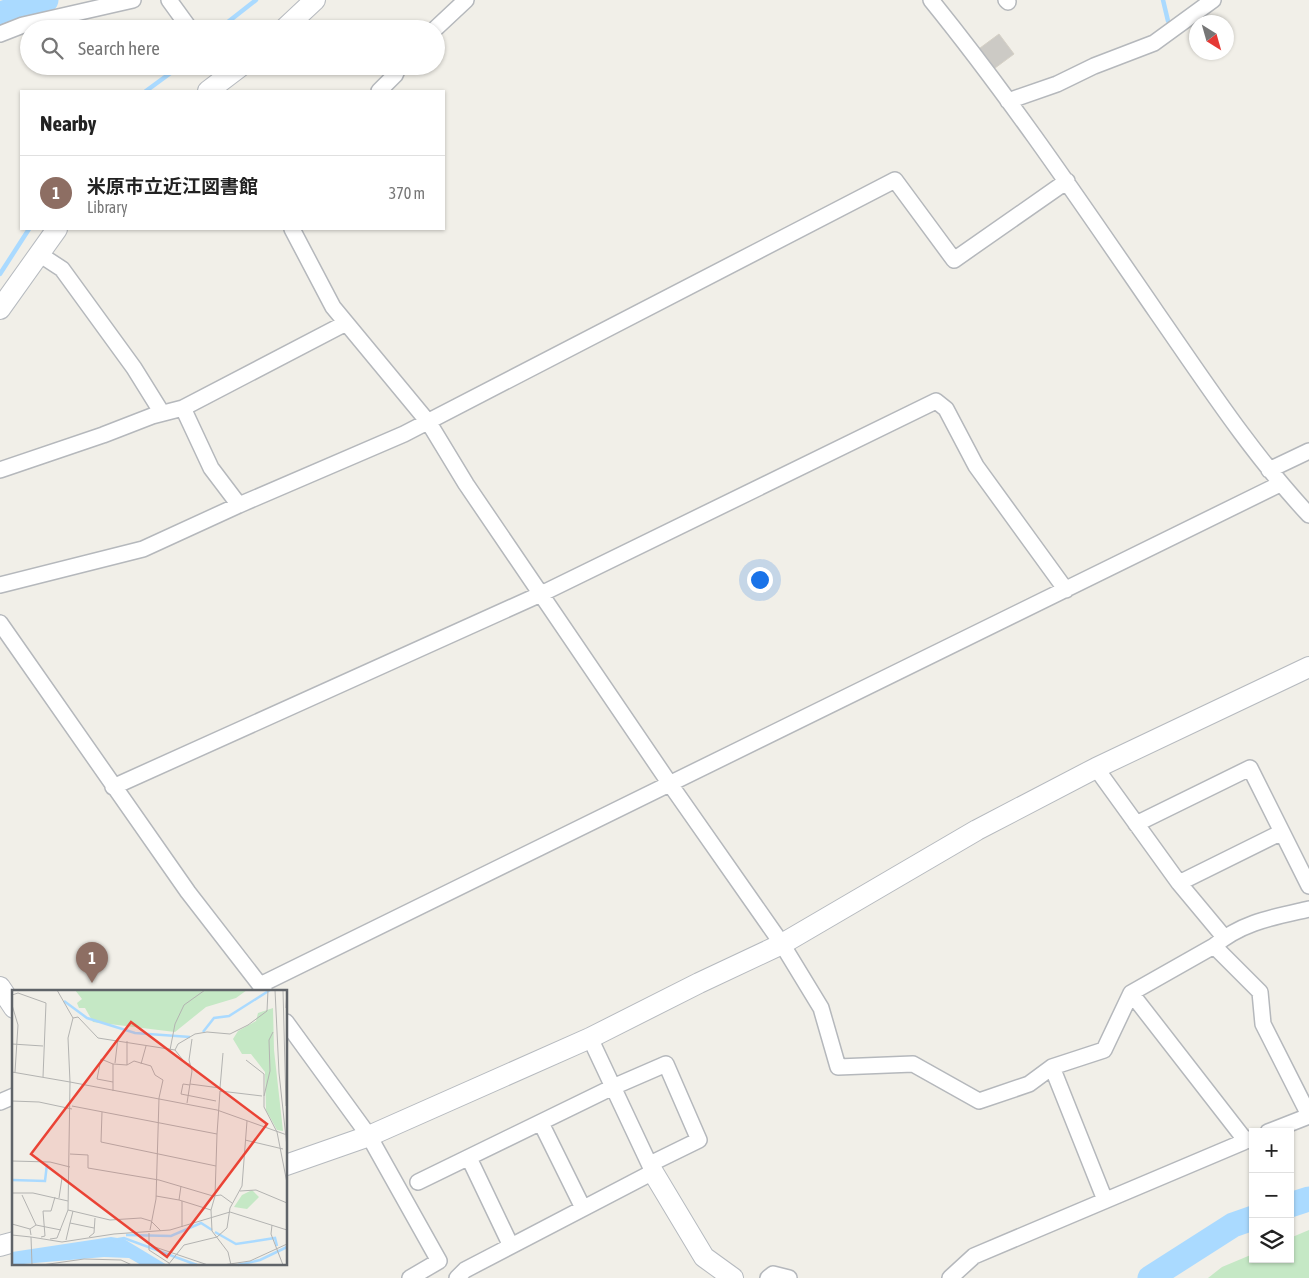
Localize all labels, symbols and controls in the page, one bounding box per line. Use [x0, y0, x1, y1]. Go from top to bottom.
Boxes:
north arrow [1189, 15, 1234, 60]
search box [20, 20, 445, 75]
icon: search [38, 34, 66, 62]
text: Search here [78, 37, 160, 59]
text: Nearby [40, 111, 96, 135]
text: 米原市立近江図書館 [87, 175, 258, 197]
text: 1 [52, 184, 60, 202]
text: 370 m [389, 184, 425, 202]
text: Library [87, 198, 128, 216]
your location [747, 567, 773, 593]
pin: 1 [76, 942, 108, 983]
inset map [12, 990, 288, 1266]
map controls [1249, 1128, 1294, 1263]
button: + [1249, 1128, 1294, 1173]
button: − [1249, 1173, 1294, 1218]
button: layers [1249, 1218, 1294, 1263]

